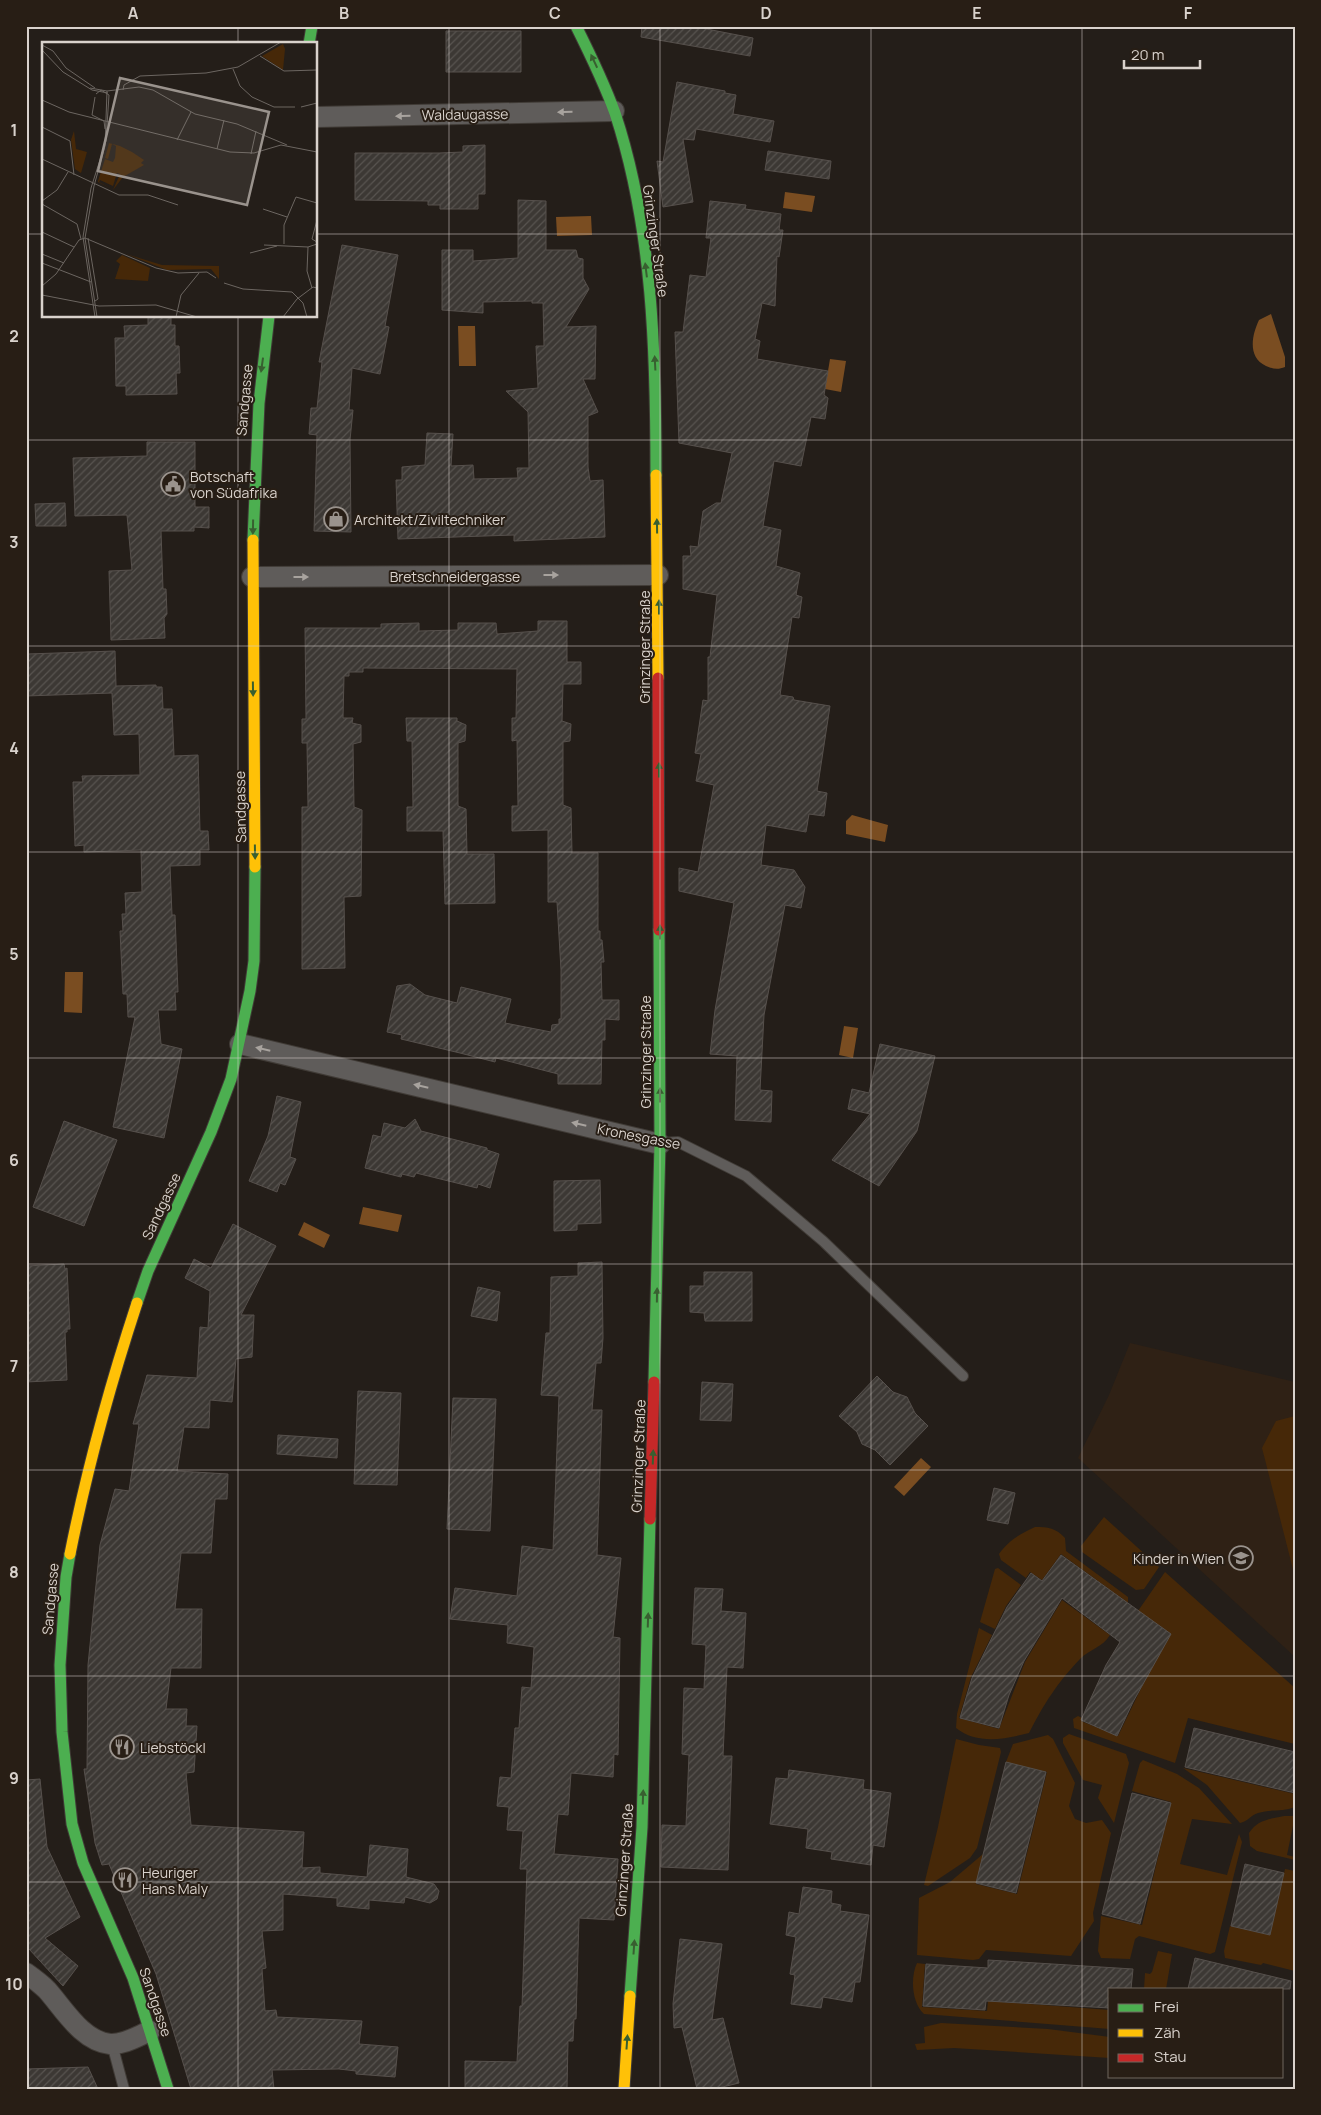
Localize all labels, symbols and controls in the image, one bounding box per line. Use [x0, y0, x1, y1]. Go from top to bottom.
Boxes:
text: A [128, 2, 139, 24]
text: B [339, 2, 349, 24]
text: C [549, 2, 561, 24]
text: D [760, 2, 772, 24]
text: E [972, 2, 982, 24]
text: F [1184, 2, 1193, 24]
scale bar [1124, 38, 1200, 70]
inset map [42, 42, 318, 318]
text: 20 m [1131, 44, 1164, 65]
one-way arrow [590, 54, 598, 68]
street label: Waldaugasse [421, 104, 509, 124]
one-way arrow [557, 108, 573, 116]
one-way arrow [394, 112, 410, 120]
text: 1 [10, 119, 18, 141]
street label: Grinzinger Straße [639, 184, 673, 298]
one-way arrow [642, 262, 650, 278]
text: 2 [9, 325, 19, 347]
one-way arrow [650, 355, 658, 371]
one-way arrow [258, 357, 266, 373]
street label: Sandgasse [231, 363, 257, 437]
place label: Botschaft von Südafrika [190, 467, 277, 502]
public building icon: Botschaft von Südafrika [160, 471, 186, 497]
shop icon: Architekt/Ziviltechniker [323, 506, 349, 532]
place label: Architekt/Ziviltechniker [354, 510, 505, 529]
one-way arrow [653, 518, 661, 534]
one-way arrow [249, 519, 257, 535]
text: 3 [9, 531, 19, 553]
street label: Bretschneidergasse [390, 567, 520, 586]
one-way arrow [543, 571, 559, 579]
one-way arrow [293, 573, 309, 581]
street label: Grinzinger Straße [635, 590, 654, 704]
one-way arrow [655, 599, 663, 615]
one-way arrow [250, 681, 258, 697]
text: 4 [9, 737, 19, 759]
one-way arrow [655, 762, 663, 778]
street label: Sandgasse [230, 771, 250, 843]
one-way arrow [251, 844, 259, 860]
one-way arrow [656, 924, 664, 940]
text: 5 [9, 943, 19, 965]
street label: Grinzinger Straße [636, 995, 655, 1109]
one-way arrow [255, 1045, 270, 1053]
one-way arrow [413, 1082, 428, 1090]
one-way arrow [656, 1087, 664, 1103]
street label: Kronesgasse [596, 1119, 682, 1153]
one-way arrow [571, 1120, 586, 1128]
text: 6 [9, 1149, 19, 1171]
street label: Sandgasse [137, 1169, 185, 1243]
one-way arrow [653, 1287, 661, 1303]
text: 7 [10, 1355, 18, 1377]
street label: Grinzinger Straße [627, 1399, 649, 1513]
one-way arrow [649, 1449, 657, 1465]
school or university icon: Kinder in Wien [1228, 1545, 1254, 1571]
place label: Kinder in Wien [1133, 1549, 1224, 1568]
text: 8 [9, 1561, 19, 1583]
street label: Sandgasse [37, 1562, 63, 1636]
one-way arrow [644, 1612, 652, 1628]
restaurant icon: Liebstöckl [109, 1734, 135, 1760]
place label: Liebstöckl [140, 1738, 206, 1757]
text: 9 [9, 1767, 19, 1789]
one-way arrow [639, 1789, 647, 1805]
street label: Grinzinger Straße [611, 1803, 637, 1917]
place label: Heuriger Hans Maly [142, 1863, 209, 1898]
restaurant icon: Heuriger Hans Maly [112, 1867, 138, 1893]
one-way arrow [630, 1938, 638, 1954]
street label: Sandgasse [135, 1965, 177, 2039]
text: 10 [5, 1973, 23, 1995]
legend [1108, 1988, 1284, 2078]
text: Frei [1154, 1996, 1179, 2017]
text: Zäh [1154, 2022, 1181, 2043]
one-way arrow [623, 2034, 631, 2050]
text: Stau [1154, 2046, 1187, 2067]

